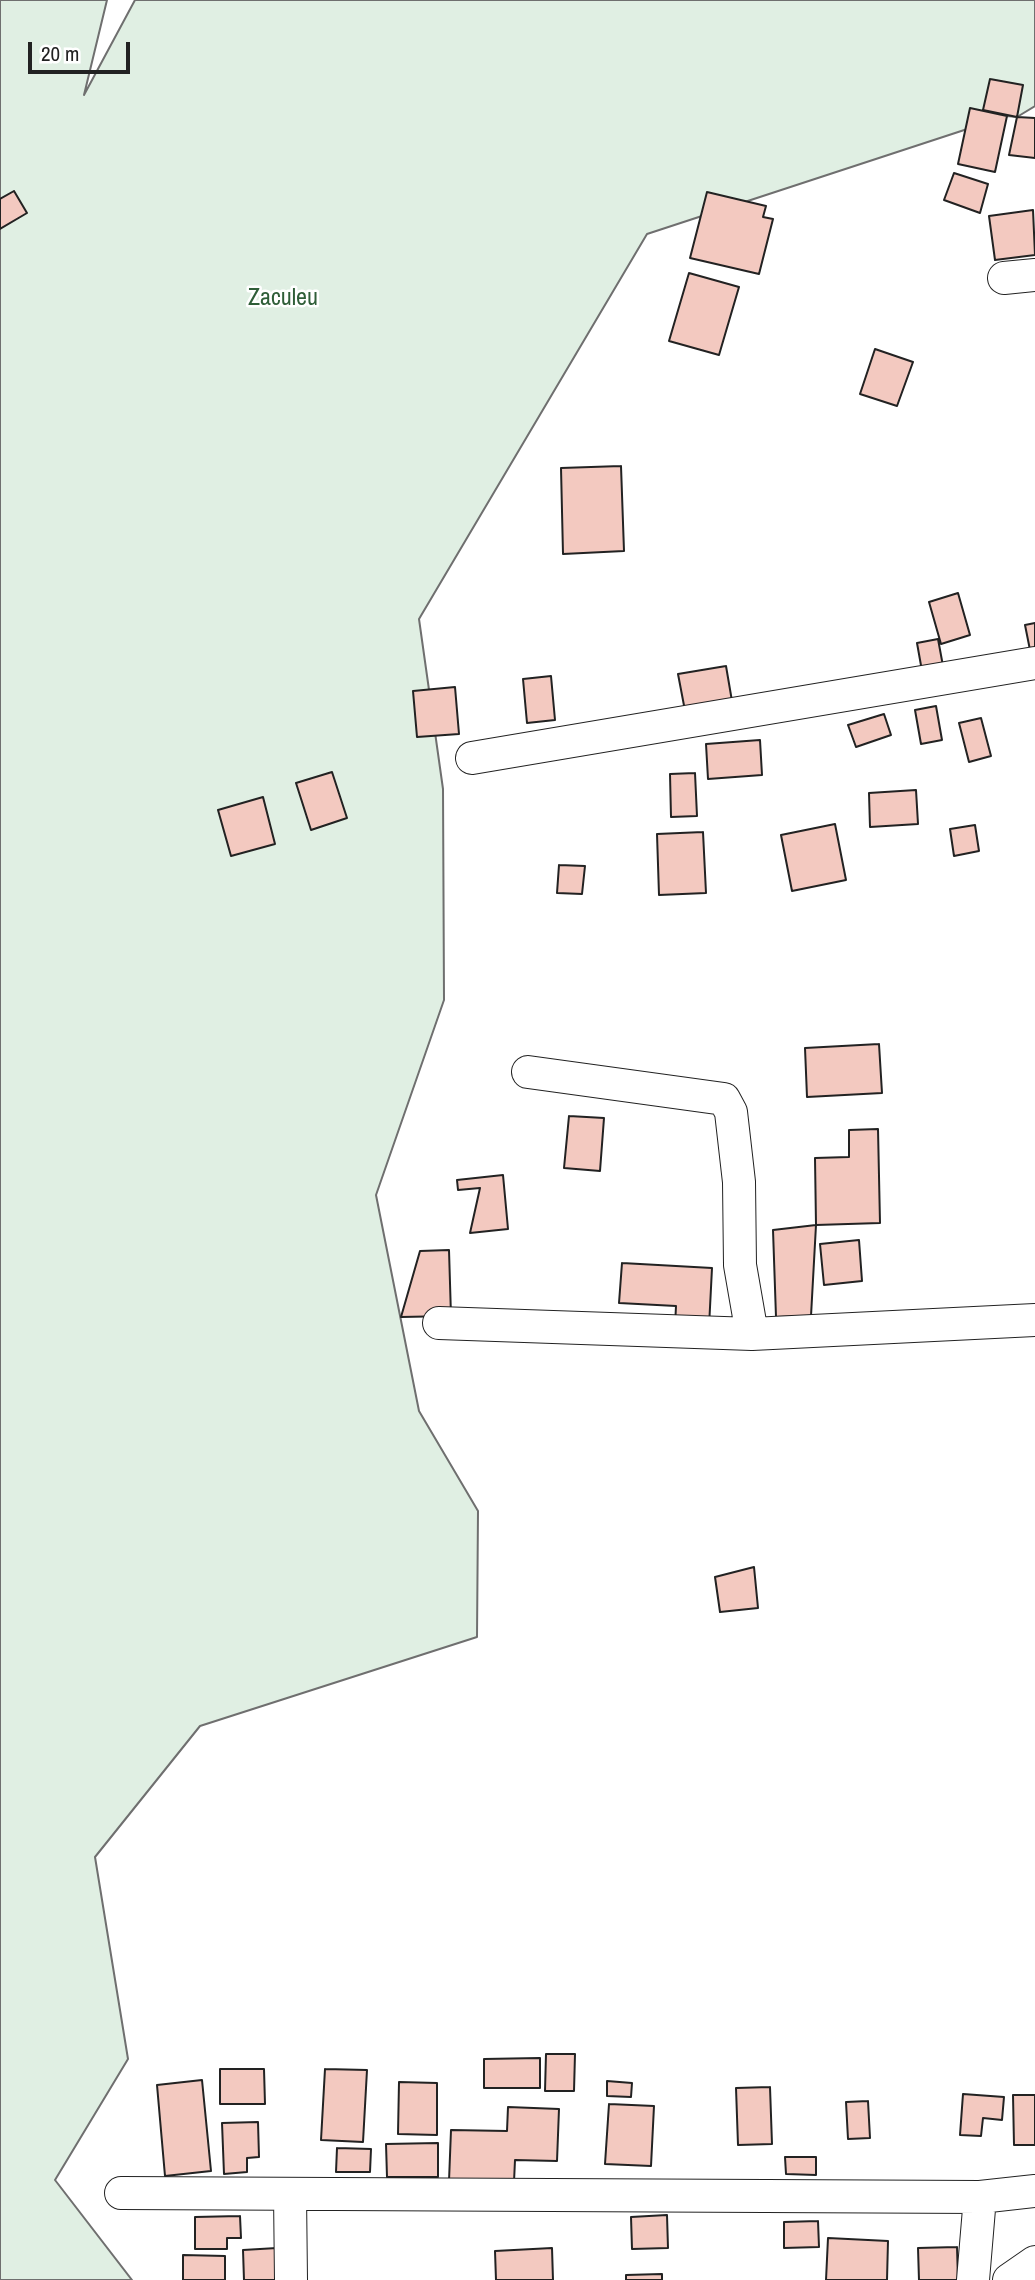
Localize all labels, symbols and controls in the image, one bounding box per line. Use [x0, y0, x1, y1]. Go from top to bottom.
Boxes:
scale bar [32, 28, 133, 72]
text: 20 m [41, 39, 79, 68]
park label: Zaculeu [248, 285, 318, 313]

